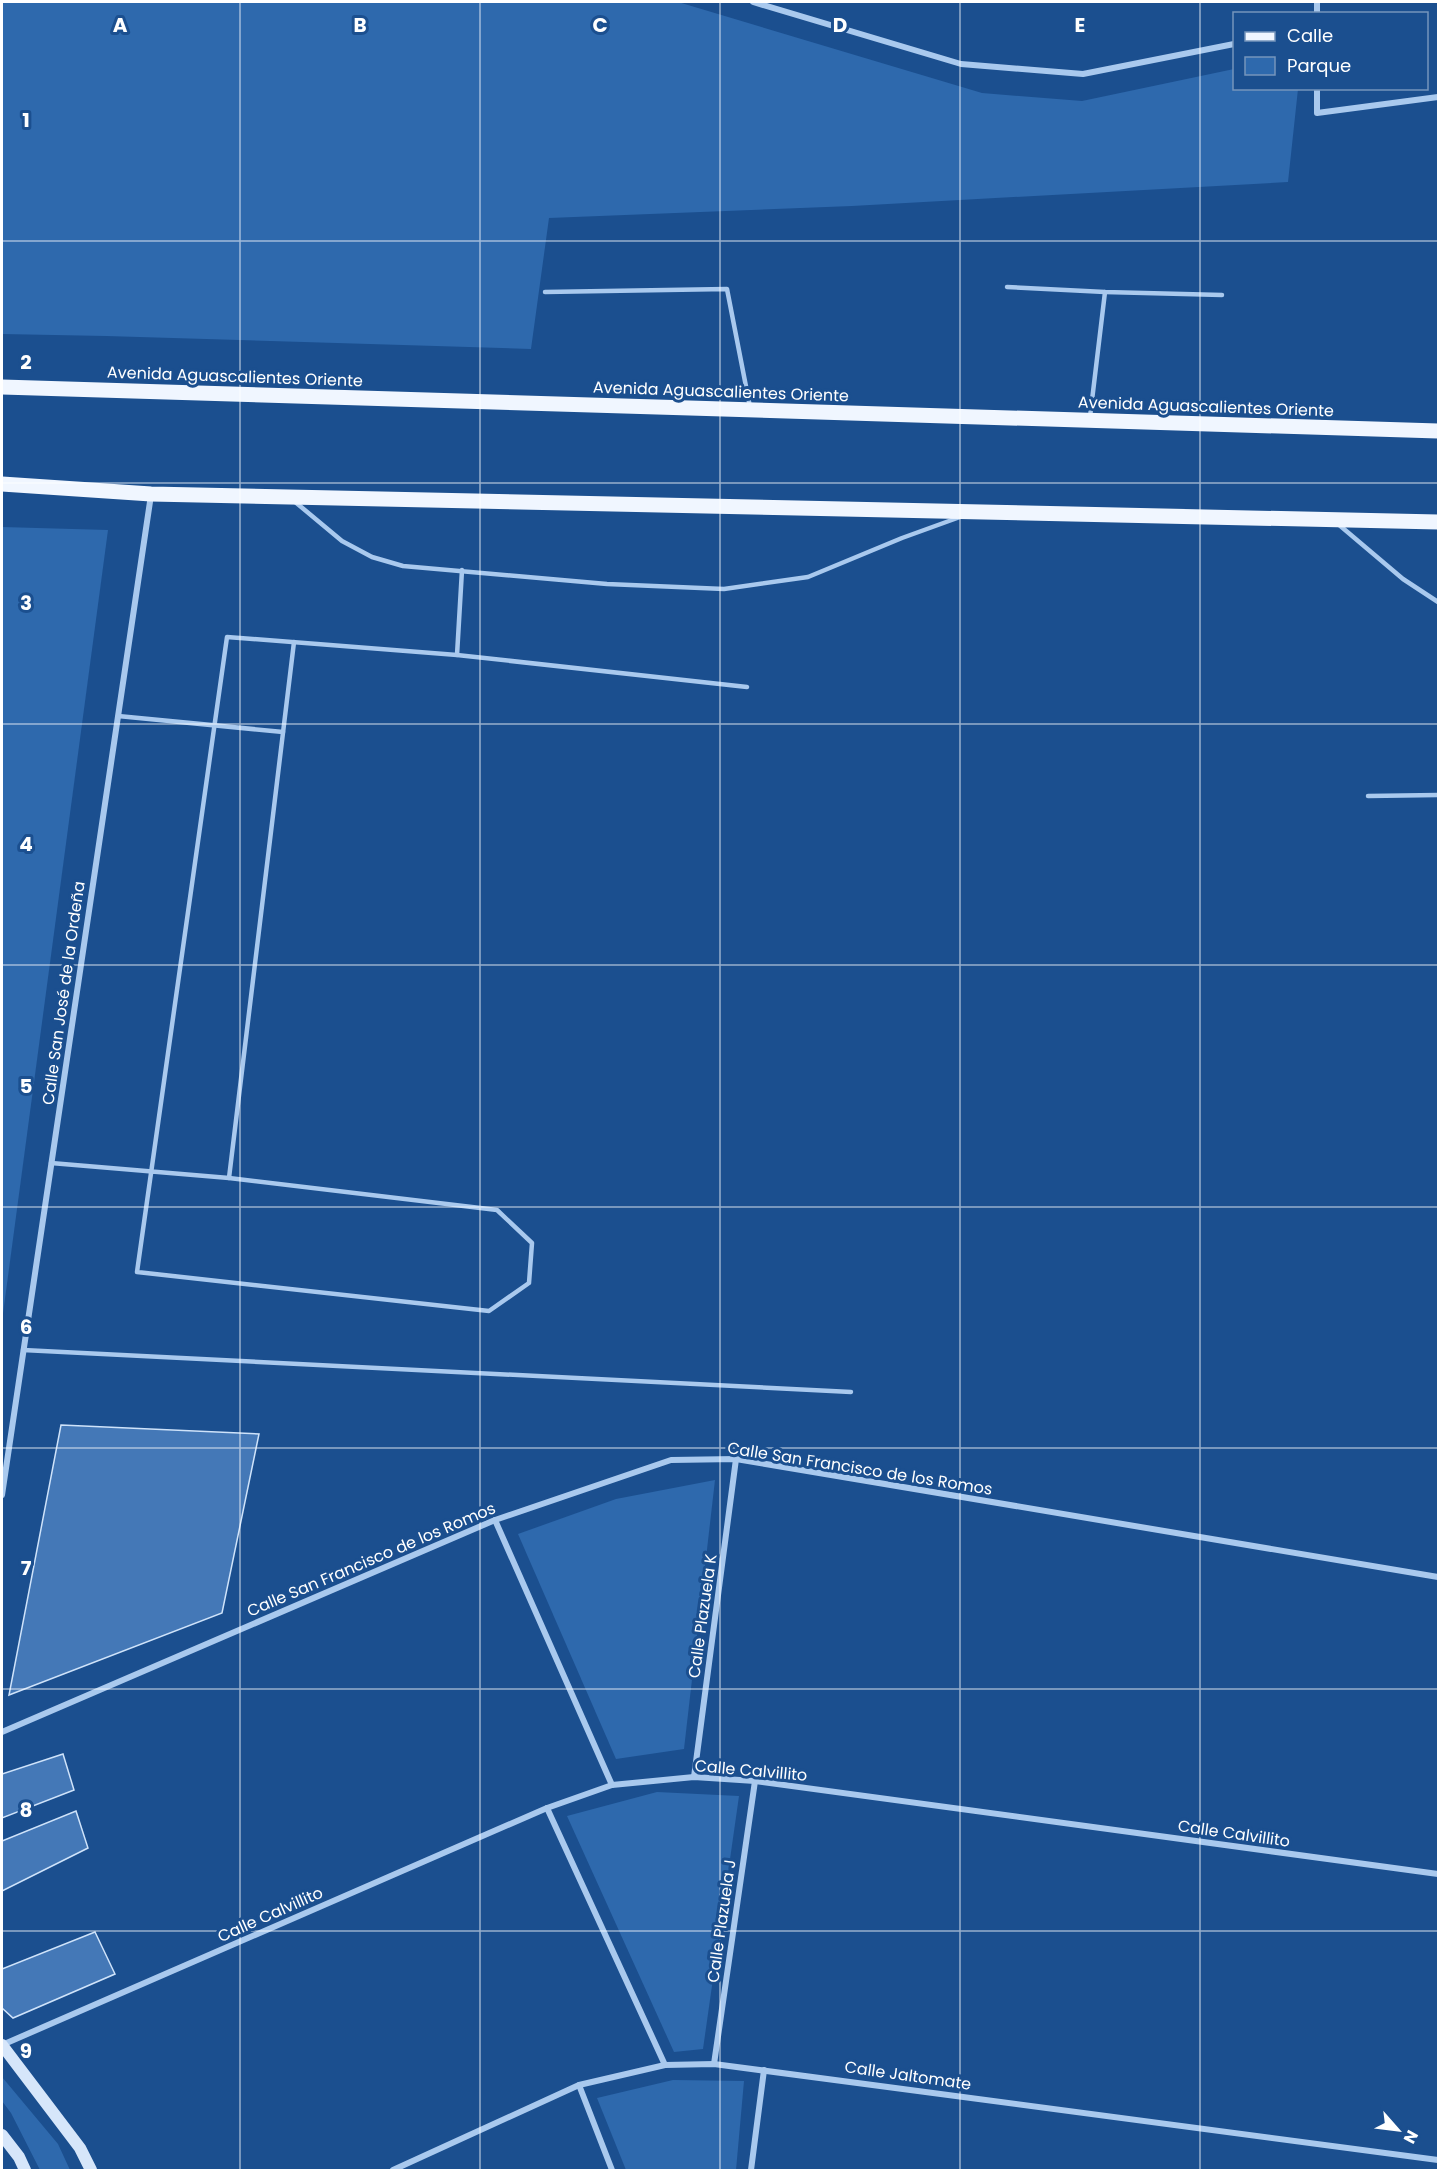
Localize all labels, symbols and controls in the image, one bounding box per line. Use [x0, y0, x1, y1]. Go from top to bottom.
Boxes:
text: A [113, 11, 128, 39]
text: B [353, 11, 367, 39]
text: C [592, 11, 608, 39]
text: D [833, 11, 847, 39]
text: E [1075, 11, 1085, 39]
legend [1233, 12, 1428, 90]
text: Calle [1287, 23, 1333, 48]
text: Parque [1287, 53, 1351, 78]
text: 1 [22, 106, 30, 134]
text: 2 [20, 348, 32, 376]
street label: Avenida Aguascalientes Oriente [107, 361, 363, 392]
street label: Avenida Aguascalientes Oriente [593, 376, 849, 407]
street label: Avenida Aguascalientes Oriente [1078, 391, 1334, 422]
text: 3 [20, 589, 32, 617]
text: 4 [19, 830, 33, 858]
street label: Calle San José de la Ordeña [36, 880, 91, 1106]
text: 5 [20, 1072, 33, 1100]
text: 6 [20, 1313, 32, 1341]
street label: Calle San Francisco de los Romos [726, 1436, 994, 1501]
street label: Calle San Francisco de los Romos [243, 1496, 499, 1622]
street label: Calle Plazuela K [682, 1552, 723, 1680]
text: 7 [21, 1554, 32, 1582]
street label: Calle Calvillito [694, 1754, 808, 1787]
text: 8 [20, 1796, 32, 1824]
street label: Calle Calvillito [1176, 1814, 1292, 1853]
street label: Calle Plazuela J [701, 1858, 742, 1984]
street label: Calle Calvillito [214, 1881, 327, 1948]
text: 9 [20, 2037, 32, 2065]
street label: Calle Jaltomate [843, 2055, 973, 2096]
north arrow [1368, 2100, 1428, 2160]
text: N [1398, 2126, 1424, 2148]

